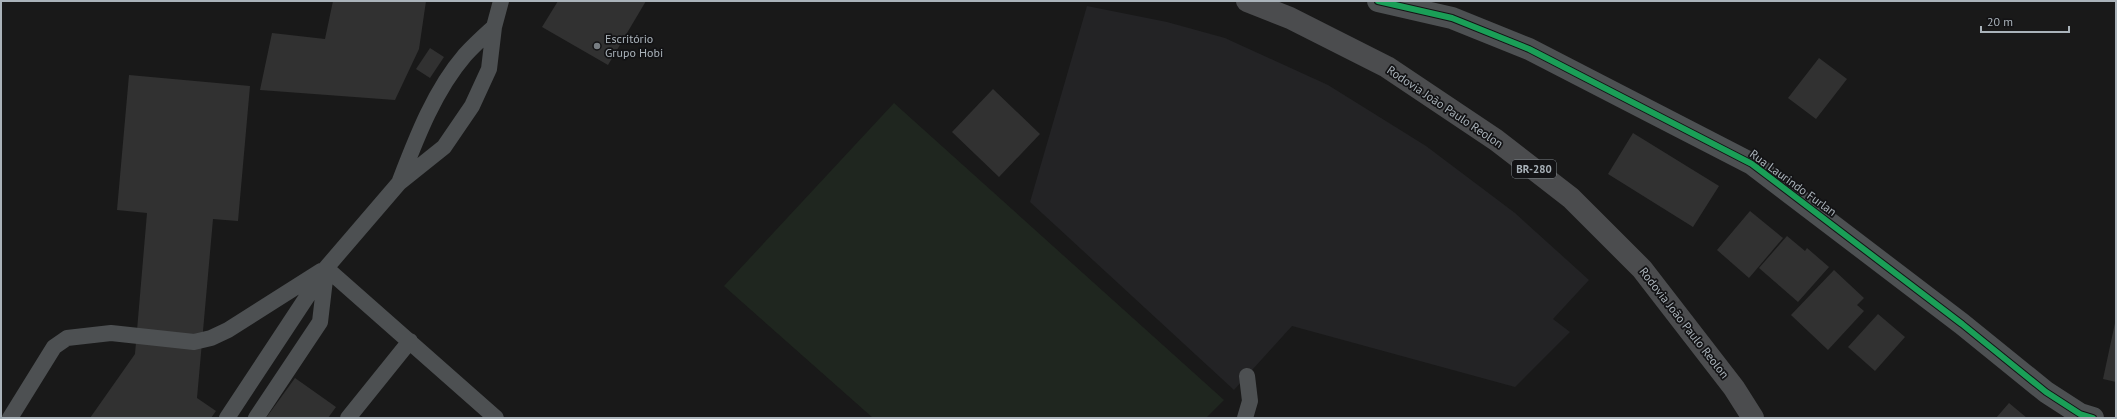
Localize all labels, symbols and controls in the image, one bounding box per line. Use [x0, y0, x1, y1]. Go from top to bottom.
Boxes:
scale bar [1981, 8, 2069, 34]
text: 20 m [1987, 14, 2013, 29]
place label: Escritório Grupo Hobi [605, 31, 663, 60]
marker: Escritório Grupo Hobi [592, 41, 602, 51]
street label: Rodovia João Paulo Reolon [1384, 62, 1506, 151]
street label: Rua Laurindo Furlan [1747, 146, 1840, 219]
road number: BR-280 [1512, 160, 1556, 178]
street label: Rodovia João Paulo Reolon [1636, 264, 1732, 381]

